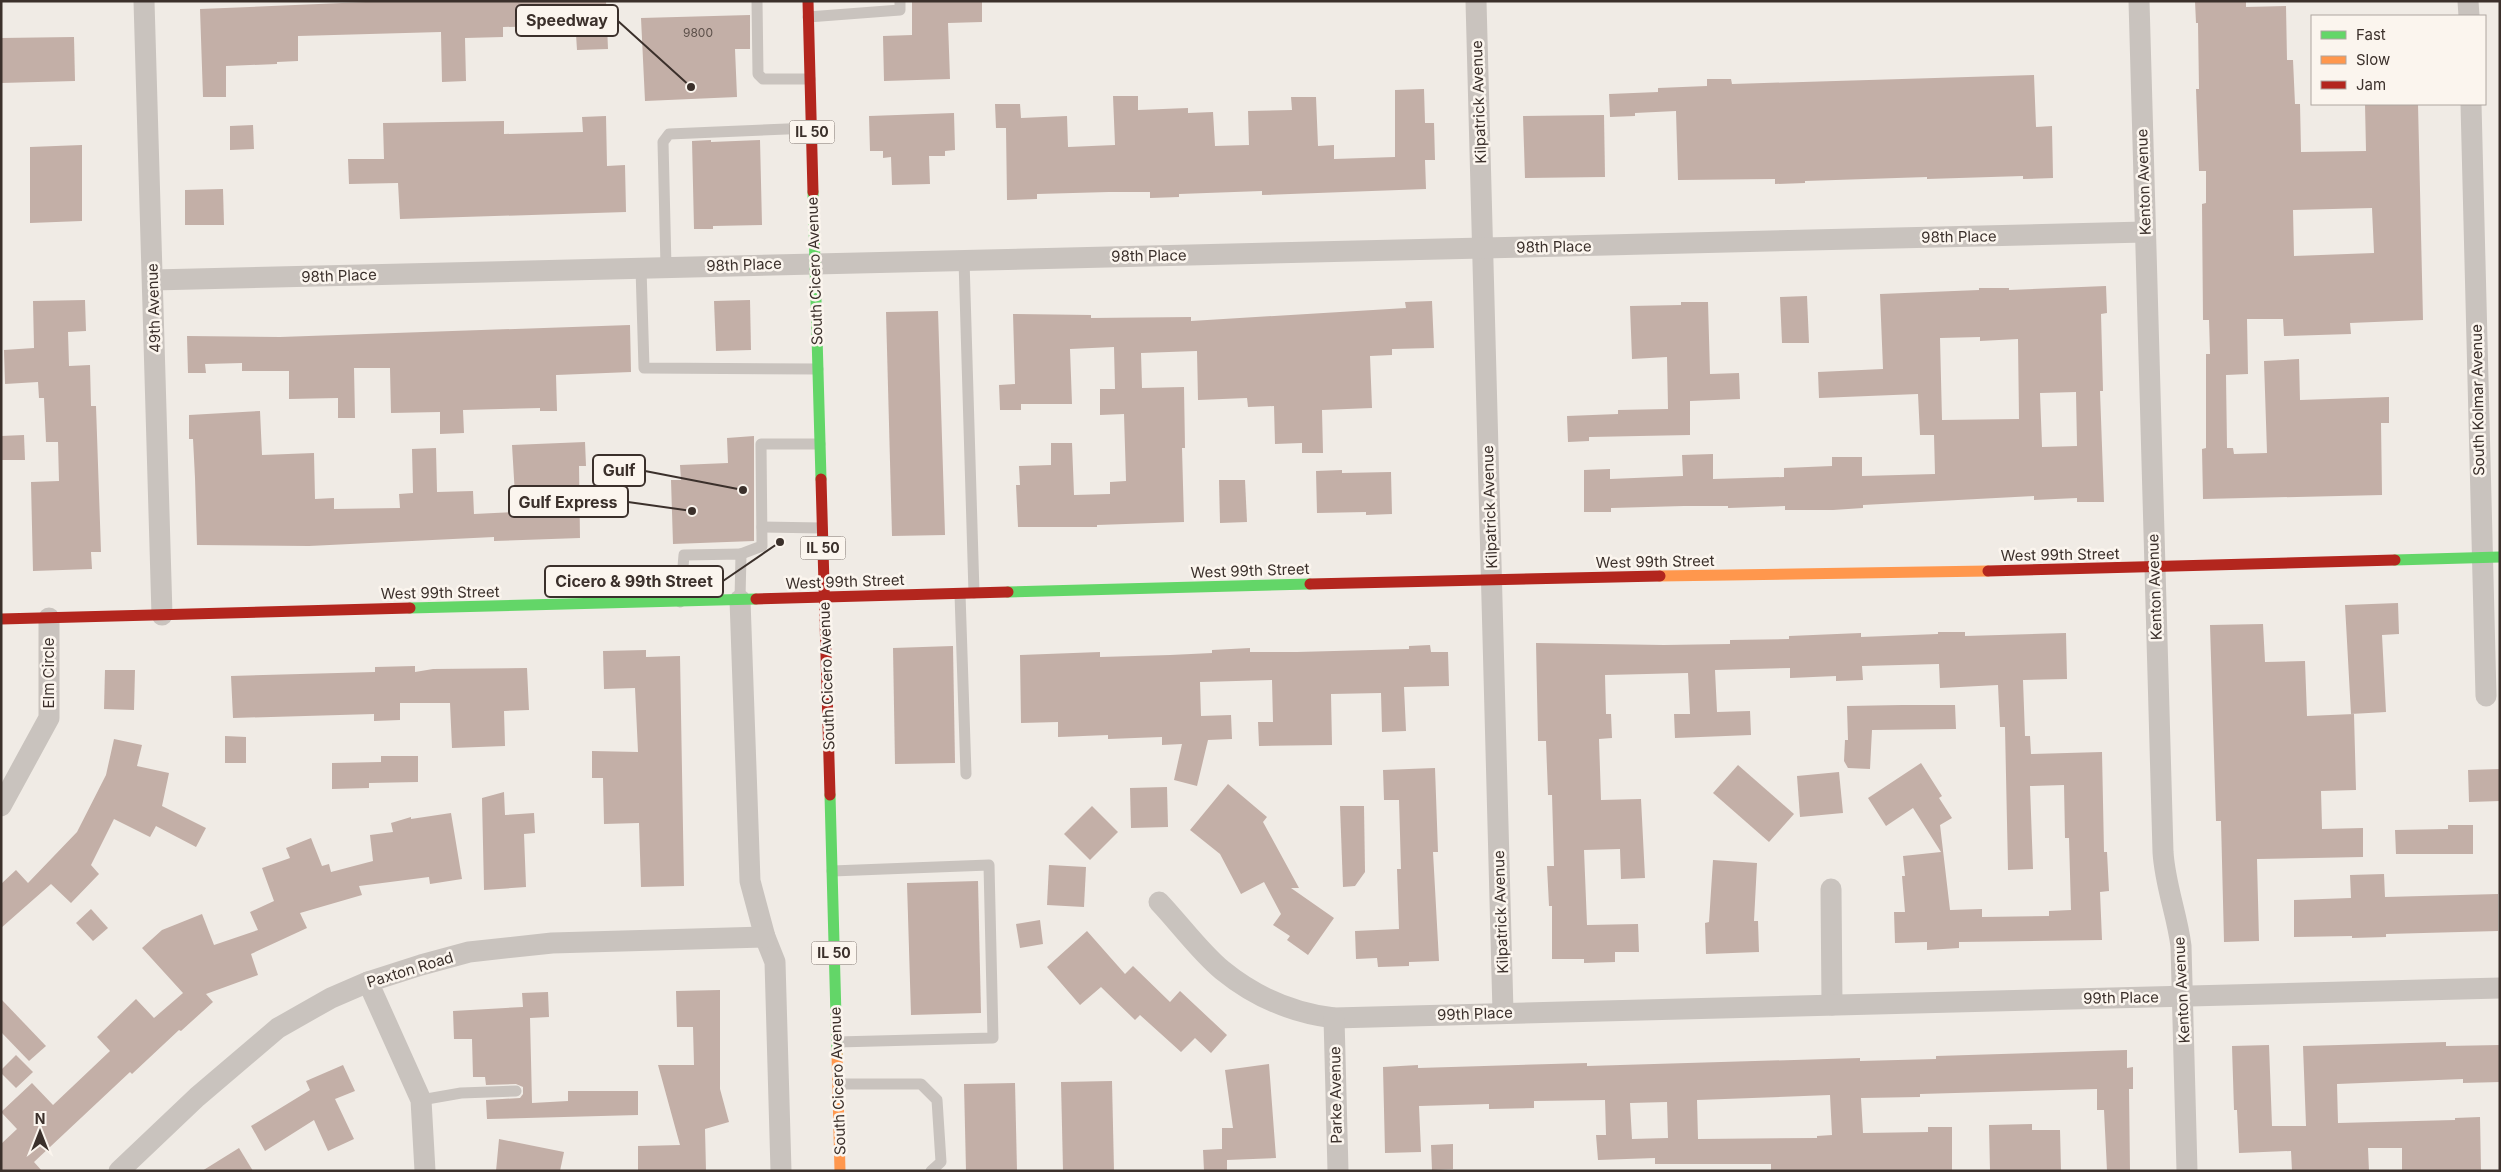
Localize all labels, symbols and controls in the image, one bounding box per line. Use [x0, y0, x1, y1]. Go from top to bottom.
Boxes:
callout: Speedway [516, 5, 618, 36]
text: Speedway [526, 10, 608, 30]
legend [2311, 15, 2486, 105]
house number: 9800 [683, 25, 713, 40]
text: Fast [2356, 25, 2386, 44]
street label: Kilpatrick Avenue [1467, 40, 1490, 164]
text: Slow [2356, 50, 2390, 69]
text: Jam [2356, 75, 2386, 94]
road number: IL 50 [790, 120, 834, 144]
street label: Kenton Avenue [2132, 128, 2155, 236]
street label: South Cicero Avenue [802, 196, 827, 346]
street label: 98th Place [1921, 226, 1997, 247]
street label: 98th Place [1516, 236, 1592, 257]
street label: 98th Place [1111, 245, 1187, 266]
street label: 98th Place [706, 254, 782, 275]
street label: 49th Avenue [142, 263, 165, 353]
street label: 98th Place [301, 265, 377, 286]
street label: South Kolmar Avenue [2467, 324, 2488, 476]
street label: Kilpatrick Avenue [1478, 445, 1501, 569]
callout: Gulf [593, 455, 645, 486]
text: Gulf [603, 460, 636, 480]
callout: Gulf Express [509, 486, 628, 517]
text: Gulf Express [518, 492, 618, 512]
street label: Kenton Avenue [2143, 533, 2166, 641]
road number: IL 50 [800, 536, 846, 560]
street label: West 99th Street [2000, 544, 2120, 565]
street label: West 99th Street [1595, 551, 1715, 572]
street label: West 99th Street [1190, 559, 1310, 582]
callout: Cicero & 99th Street [545, 566, 723, 597]
street label: West 99th Street [785, 570, 905, 593]
text: Cicero & 99th Street [555, 571, 713, 591]
street label: West 99th Street [380, 582, 500, 603]
street label: South Cicero Avenue [814, 601, 839, 751]
street label: Elm Circle [39, 638, 58, 708]
street label: Kilpatrick Avenue [1489, 850, 1512, 974]
street label: Kenton Avenue [2169, 936, 2194, 1044]
road number: IL 50 [812, 941, 856, 964]
street label: Paxton Road [364, 947, 455, 992]
street label: 99th Place [2083, 987, 2159, 1008]
street label: 99th Place [1437, 1003, 1513, 1024]
street label: South Cicero Avenue [825, 1006, 850, 1156]
street label: Parke Avenue [1325, 1046, 1346, 1144]
north arrow [15, 1107, 65, 1157]
text: N [35, 1110, 45, 1127]

